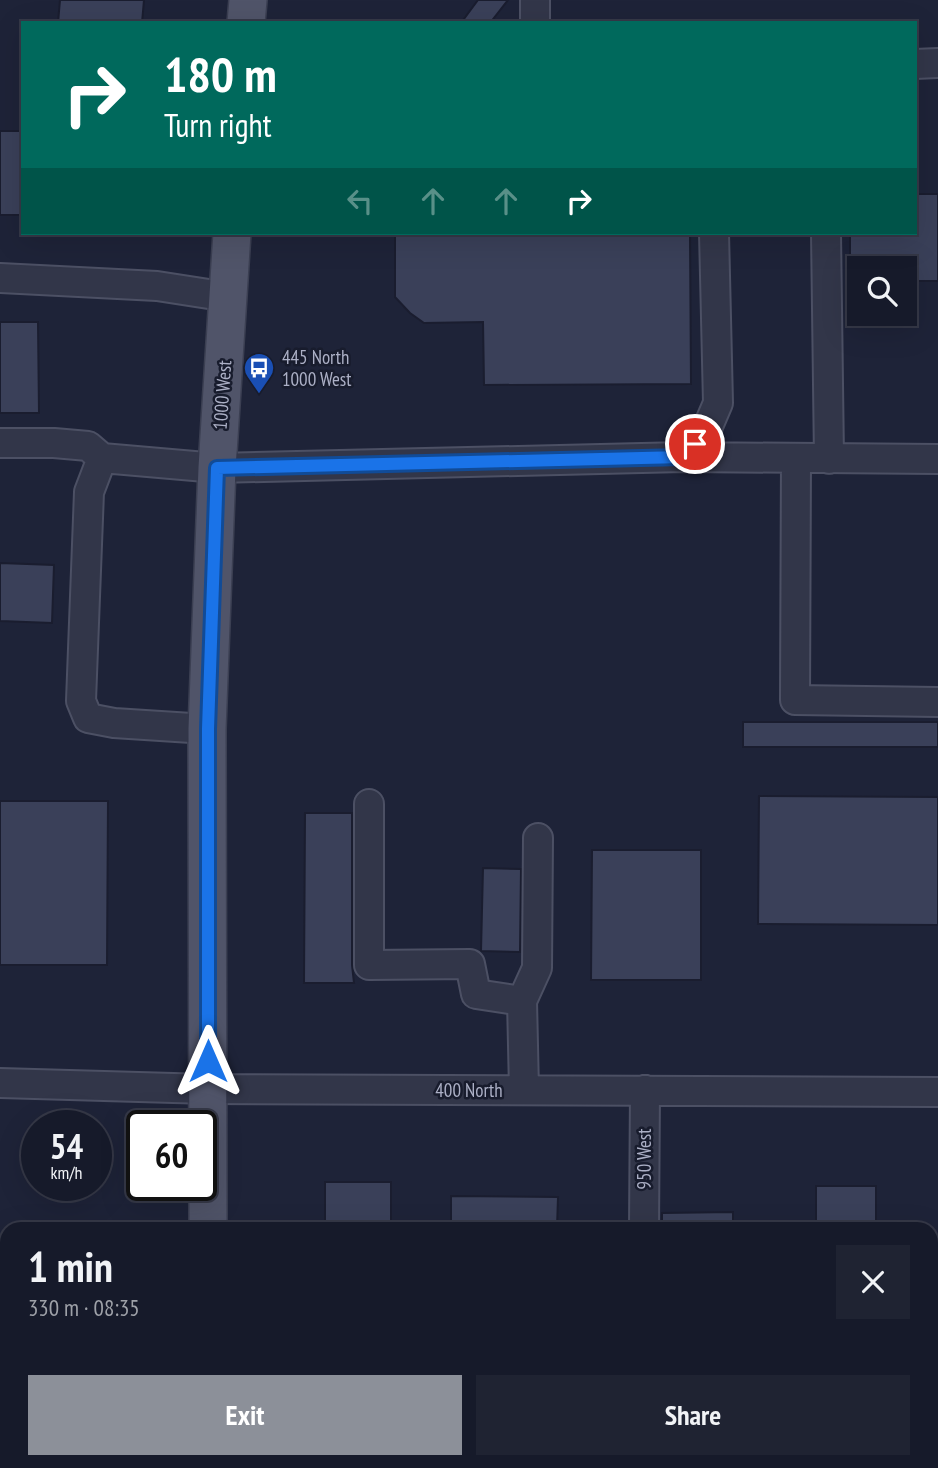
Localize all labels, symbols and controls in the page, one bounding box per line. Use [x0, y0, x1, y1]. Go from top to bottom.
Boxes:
text: 180 m [164, 42, 277, 106]
icon: right [49, 49, 140, 140]
text: Turn right [164, 104, 272, 146]
icon: left [341, 182, 379, 220]
icon: ahead [414, 182, 452, 220]
icon: ahead [487, 182, 525, 220]
icon: right [560, 182, 598, 220]
map controls [847, 256, 917, 326]
button: search [847, 256, 917, 326]
place label: 445 North 1000 West [282, 345, 352, 391]
bus stop icon: 445 North 1000 West [242, 351, 276, 395]
street label: 1000 West [208, 359, 236, 431]
pin [665, 414, 725, 474]
icon: arrive [676, 425, 714, 463]
position arrow [171, 1024, 245, 1098]
street label: 400 North [435, 1078, 503, 1102]
speed limit sign: 60 [126, 1110, 217, 1201]
text: 54 [50, 1123, 83, 1169]
street label: 950 West [632, 1128, 656, 1189]
text: km/h [51, 1161, 82, 1184]
text: 1 min [28, 1239, 113, 1294]
button: close [836, 1245, 910, 1319]
text: 330 m · 08:35 [28, 1293, 140, 1322]
button: Exit [28, 1375, 462, 1455]
button: Share [476, 1375, 910, 1455]

